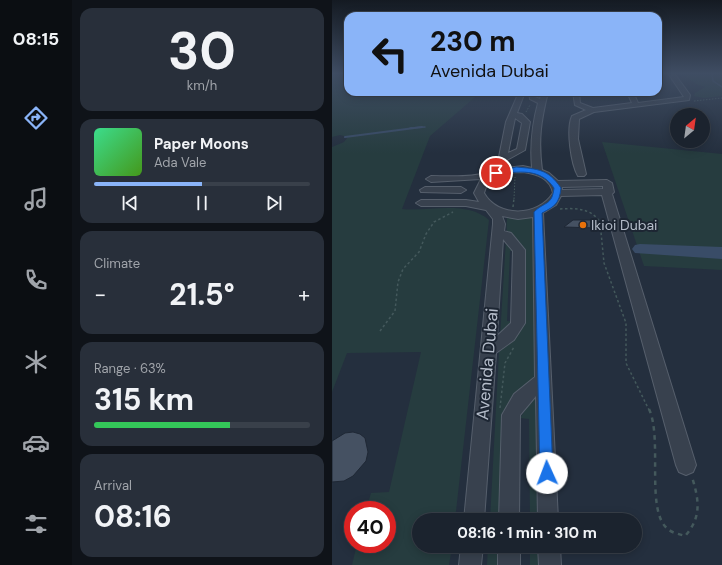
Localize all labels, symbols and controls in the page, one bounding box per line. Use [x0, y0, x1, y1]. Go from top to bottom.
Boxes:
text: 30 [168, 17, 236, 85]
text: 230 m [430, 23, 516, 60]
text: 08:15 [13, 27, 59, 51]
icon: left [364, 28, 416, 80]
text: Avenida Dubai [430, 59, 549, 83]
text: km/h [187, 77, 217, 94]
icon: directions [22, 104, 50, 132]
north arrow [670, 108, 710, 148]
map controls [670, 108, 710, 148]
text: Paper Moons [154, 134, 249, 154]
text: Ada Vale [154, 154, 206, 171]
pin [479, 156, 513, 190]
icon: arrive [485, 162, 507, 184]
icon: music [22, 185, 50, 213]
icon: previous [119, 192, 141, 214]
icon: pause [191, 192, 213, 214]
icon: next [263, 192, 285, 214]
place label: Ikioi Dubai [591, 216, 657, 234]
marker: Ikioi Dubai [578, 220, 588, 230]
text: Climate [94, 255, 140, 272]
icon: phone [22, 266, 50, 294]
text: 21.5° [169, 275, 235, 314]
text: − [94, 280, 106, 309]
text: + [298, 280, 310, 309]
street label: Avenida Dubai [471, 307, 503, 421]
icon: climate [22, 348, 50, 376]
text: Range · 63% [94, 360, 166, 377]
text: 315 km [94, 380, 194, 419]
icon: car [22, 429, 50, 457]
position arrow [526, 452, 568, 494]
text: Arrival [94, 477, 132, 494]
text: 08:16 [94, 497, 172, 536]
speed limit sign: 40 [344, 501, 396, 553]
icon: filters [22, 510, 50, 538]
text: 08:16 · 1 min · 310 m [457, 523, 597, 543]

